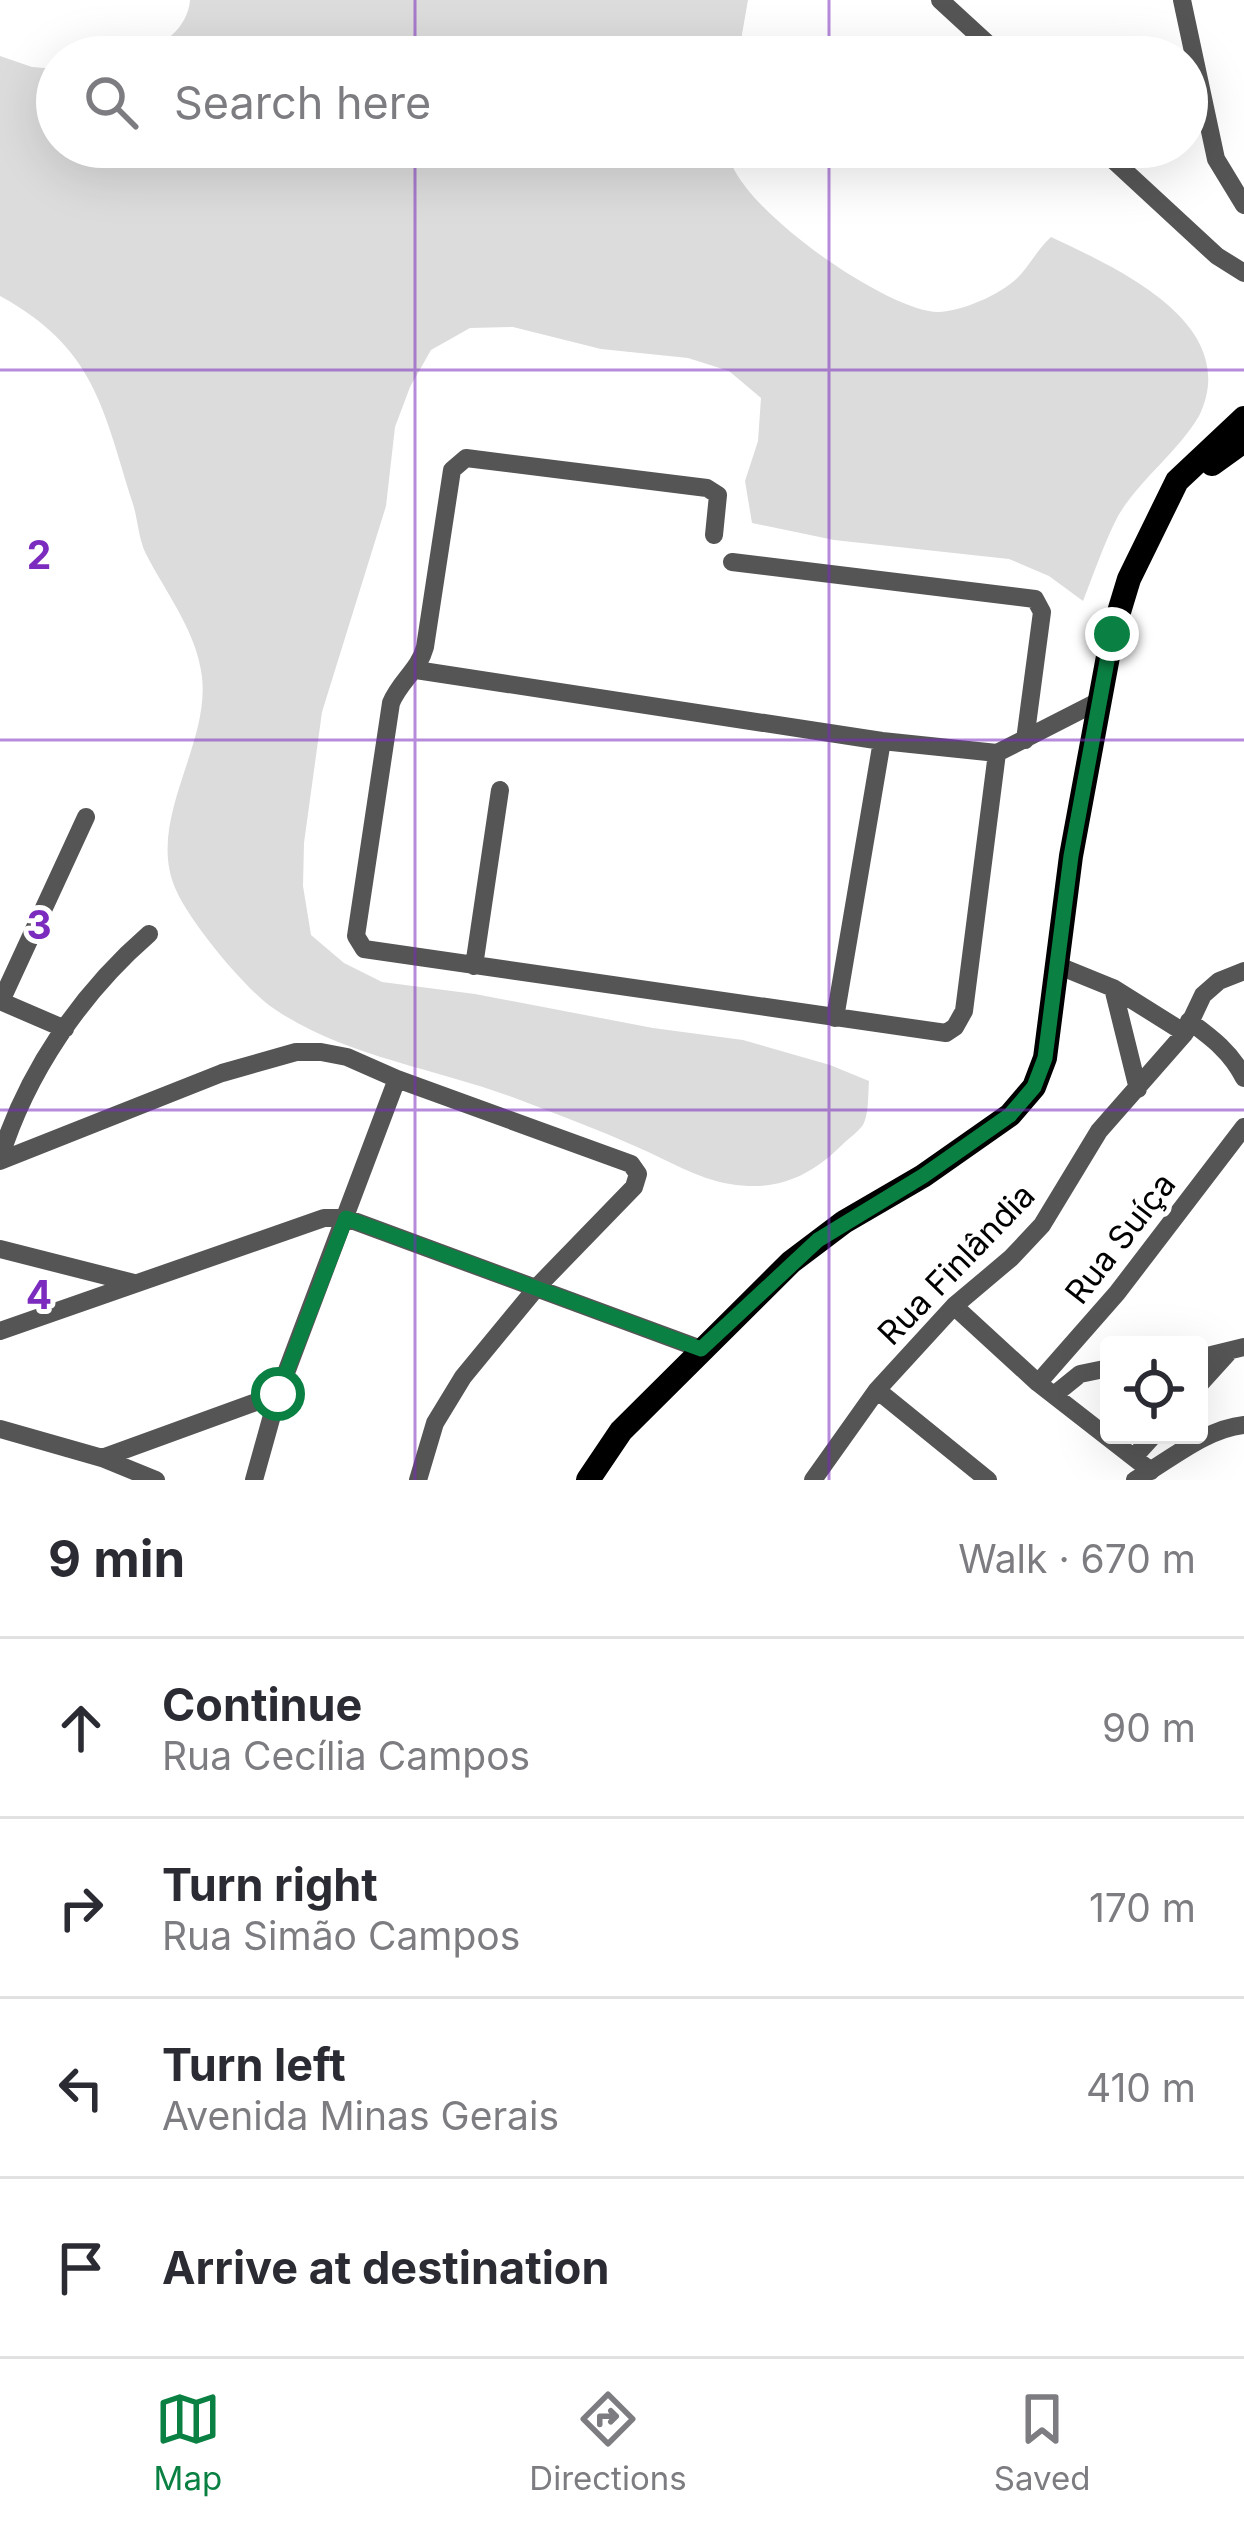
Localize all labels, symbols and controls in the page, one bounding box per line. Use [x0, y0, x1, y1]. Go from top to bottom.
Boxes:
search box [36, 36, 1208, 168]
icon: search [78, 69, 144, 135]
text: Search here [174, 75, 431, 130]
text: 2 [27, 531, 51, 578]
route end [1085, 607, 1139, 661]
text: 3 [26, 901, 52, 948]
street label: Rua Suíça [1057, 1165, 1183, 1311]
street label: Rua Finlândia [869, 1175, 1043, 1353]
text: 4 [26, 1271, 52, 1318]
map controls [1100, 1336, 1208, 1444]
button: locate [1100, 1336, 1208, 1444]
route start [251, 1367, 305, 1421]
text: 9 min [48, 1528, 185, 1589]
text: Walk · 670 m [958, 1535, 1196, 1582]
text: Continue [162, 1677, 362, 1732]
icon: ahead [48, 1695, 114, 1761]
text: 90 m [1102, 1704, 1196, 1751]
text: Rua Cecília Campos [162, 1732, 530, 1779]
text: Turn right [162, 1857, 378, 1912]
icon: right [48, 1875, 114, 1941]
text: 170 m [1089, 1884, 1196, 1931]
text: Rua Simão Campos [162, 1912, 520, 1959]
text: Turn left [162, 2037, 346, 2092]
icon: left [48, 2055, 114, 2121]
text: 410 m [1086, 2064, 1196, 2111]
text: Avenida Minas Gerais [162, 2092, 559, 2139]
icon: arrive [48, 2235, 114, 2301]
text: Arrive at destination [162, 2240, 609, 2295]
tab: Map [154, 2386, 222, 2498]
tab: Directions [529, 2386, 687, 2498]
tab: Saved [994, 2386, 1090, 2498]

